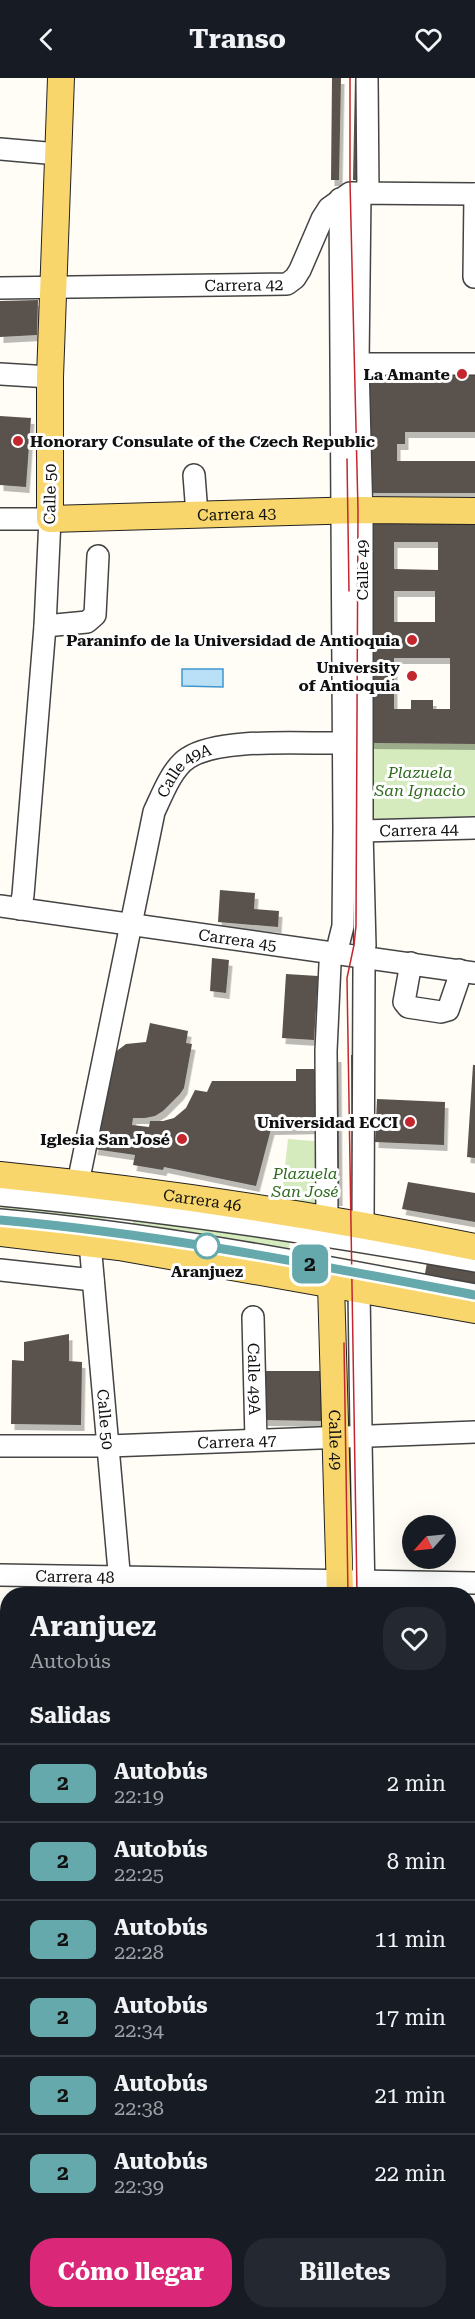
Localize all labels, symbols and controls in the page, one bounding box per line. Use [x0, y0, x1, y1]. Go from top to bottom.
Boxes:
icon: back [30, 23, 63, 56]
text: Transo [189, 23, 286, 55]
icon: heart [412, 23, 445, 56]
street label: Carrera 42 [204, 275, 284, 295]
place label: La Amante [363, 365, 450, 384]
marker: La Amante [455, 367, 469, 381]
place label: Honorary Consulate of the Czech Republic [30, 432, 375, 451]
marker: Honorary Consulate of the Czech Republic [11, 434, 25, 448]
street label: Calle 50 [40, 463, 60, 525]
street label: Carrera 43 [197, 503, 277, 524]
street label: Calle 49 [353, 540, 372, 600]
place label: Paraninfo de la Universidad de Antioquia [66, 631, 401, 650]
marker: Paraninfo de la Universidad de Antioquia [405, 633, 419, 647]
place label: University of Antioquia [299, 658, 401, 695]
marker: University of Antioquia [405, 669, 419, 683]
street label: Calle 49A [152, 739, 214, 800]
park label: Plazuela San Ignacio [373, 763, 466, 800]
street label: Carrera 44 [379, 819, 459, 840]
street label: Carrera 45 [197, 925, 278, 954]
place label: Universidad ECCI [257, 1113, 398, 1132]
marker: Universidad ECCI [403, 1115, 417, 1129]
place label: Iglesia San José [40, 1130, 170, 1149]
marker: Iglesia San José [175, 1132, 189, 1146]
park label: Plazuela San José [271, 1164, 338, 1201]
street label: Carrera 46 [162, 1185, 243, 1215]
marker: Aranjuez [194, 1233, 220, 1259]
line badge: 2 [290, 1244, 330, 1284]
text: 2 [304, 1252, 316, 1276]
place label: Aranjuez [171, 1262, 243, 1281]
street label: Calle 49A [244, 1343, 265, 1416]
street label: Calle 50 [93, 1388, 118, 1451]
street label: Calle 49 [325, 1409, 346, 1471]
street label: Carrera 47 [197, 1430, 277, 1452]
north arrow [402, 1515, 456, 1569]
map controls [402, 1515, 456, 1569]
street label: Carrera 48 [35, 1566, 115, 1586]
button: heart [383, 1607, 446, 1670]
text: Aranjuez [30, 1610, 156, 1643]
text: Autobús [30, 1649, 111, 1673]
text: Salidas [30, 1703, 111, 1728]
text: Autobús [114, 1759, 208, 1784]
text: 2 [57, 1771, 69, 1795]
text: 2 min [387, 1771, 446, 1796]
text: 22:19 [114, 1784, 164, 1808]
text: Autobús [114, 1837, 208, 1862]
text: 2 [57, 1849, 69, 1873]
text: 8 min [387, 1849, 446, 1874]
text: 22:25 [114, 1862, 164, 1886]
text: Autobús [114, 1915, 208, 1940]
text: 2 [57, 1927, 69, 1951]
text: 11 min [375, 1927, 446, 1952]
text: 22:28 [114, 1940, 164, 1964]
text: Autobús [114, 1993, 208, 2018]
text: 2 [57, 2005, 69, 2029]
text: 17 min [375, 2005, 446, 2030]
text: 22:34 [114, 2018, 164, 2042]
text: Autobús [114, 2071, 208, 2096]
text: 2 [57, 2083, 69, 2107]
text: 21 min [375, 2083, 446, 2108]
text: 22:38 [114, 2096, 164, 2120]
text: Autobús [114, 2149, 208, 2174]
text: 2 [57, 2161, 69, 2185]
text: 22 min [375, 2161, 446, 2186]
text: 22:39 [114, 2174, 164, 2198]
button: Cómo llegar [30, 2238, 232, 2307]
button: Billetes [244, 2238, 446, 2307]

